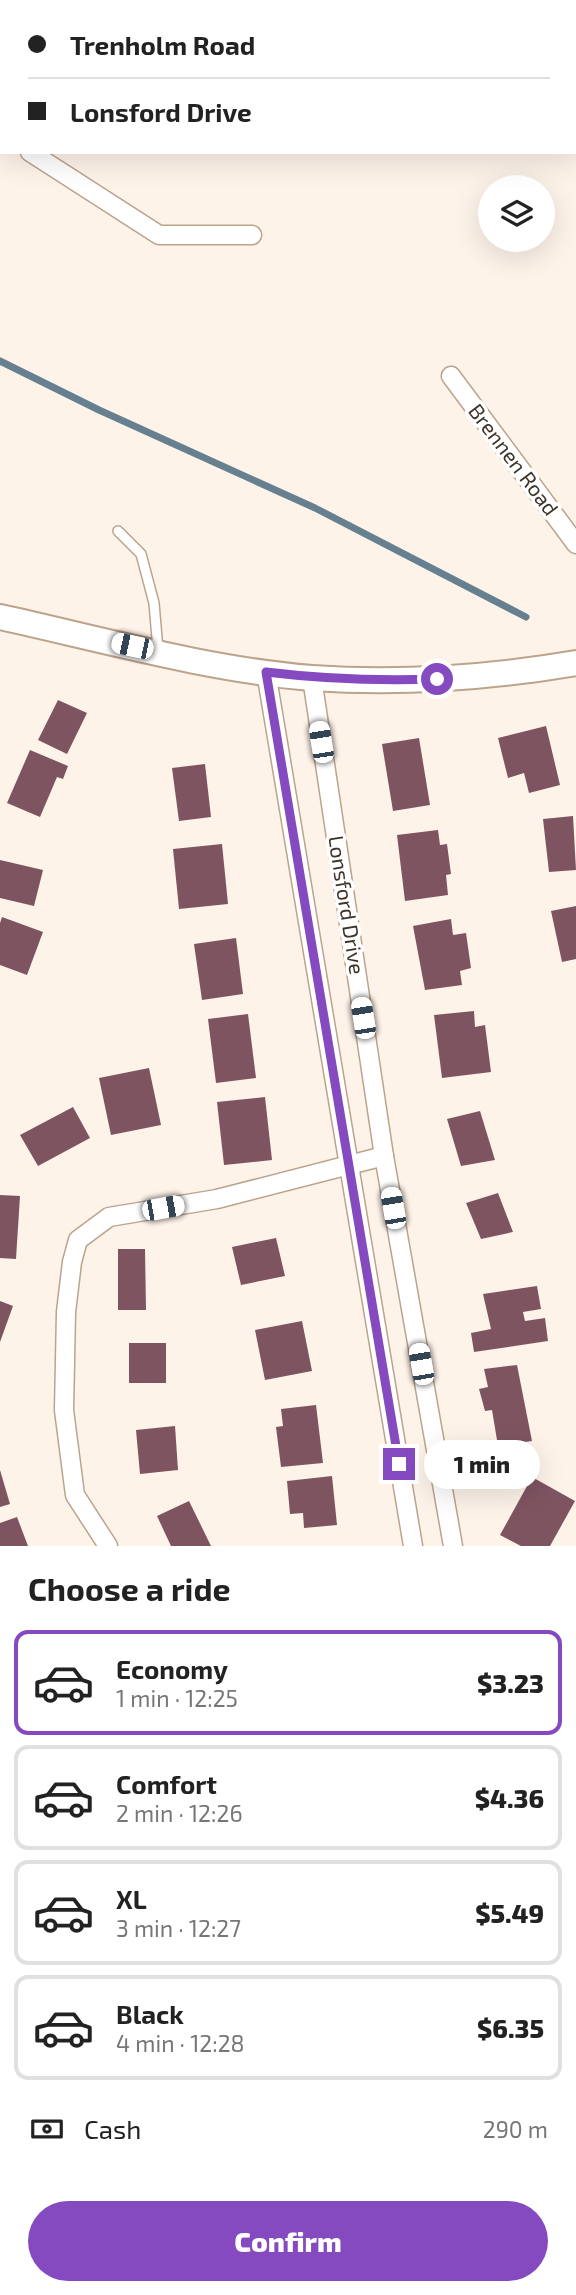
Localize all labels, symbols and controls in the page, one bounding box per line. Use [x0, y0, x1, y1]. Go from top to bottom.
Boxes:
text: Trenholm Road [70, 29, 255, 60]
text: Lonsford Drive [70, 96, 252, 127]
map controls [478, 175, 555, 252]
button: layers [478, 175, 555, 252]
street label: Brennen Road [464, 398, 564, 520]
car [110, 631, 155, 661]
route start [421, 663, 453, 695]
car [308, 720, 335, 764]
street label: Lonsford Drive [324, 834, 371, 976]
car [350, 996, 377, 1040]
car [380, 1185, 407, 1231]
car [141, 1194, 186, 1222]
car [408, 1341, 435, 1387]
callout: 1 min [424, 1440, 539, 1488]
route end [383, 1448, 415, 1480]
text: 1 min [454, 1450, 510, 1478]
text: Choose a ride [28, 1569, 231, 1607]
icon: car [32, 1651, 95, 1714]
text: Economy [116, 1653, 228, 1684]
text: $3.23 [477, 1667, 544, 1698]
text: 1 min · 12:25 [116, 1684, 238, 1712]
icon: car [32, 1766, 95, 1829]
text: Comfort [116, 1768, 217, 1799]
text: $4.36 [475, 1782, 544, 1813]
text: 2 min · 12:26 [116, 1799, 243, 1827]
icon: car [32, 1881, 95, 1944]
text: XL [116, 1883, 147, 1914]
text: $5.49 [475, 1897, 544, 1928]
text: 3 min · 12:27 [116, 1914, 241, 1942]
icon: car [32, 1996, 95, 2059]
text: Black [116, 1998, 184, 2029]
text: $6.35 [477, 2012, 544, 2043]
text: 4 min · 12:28 [116, 2029, 245, 2057]
icon: cash [28, 2110, 66, 2148]
text: Cash [84, 2113, 141, 2144]
text: 290 m [483, 2115, 548, 2143]
button: Confirm [28, 2201, 548, 2281]

